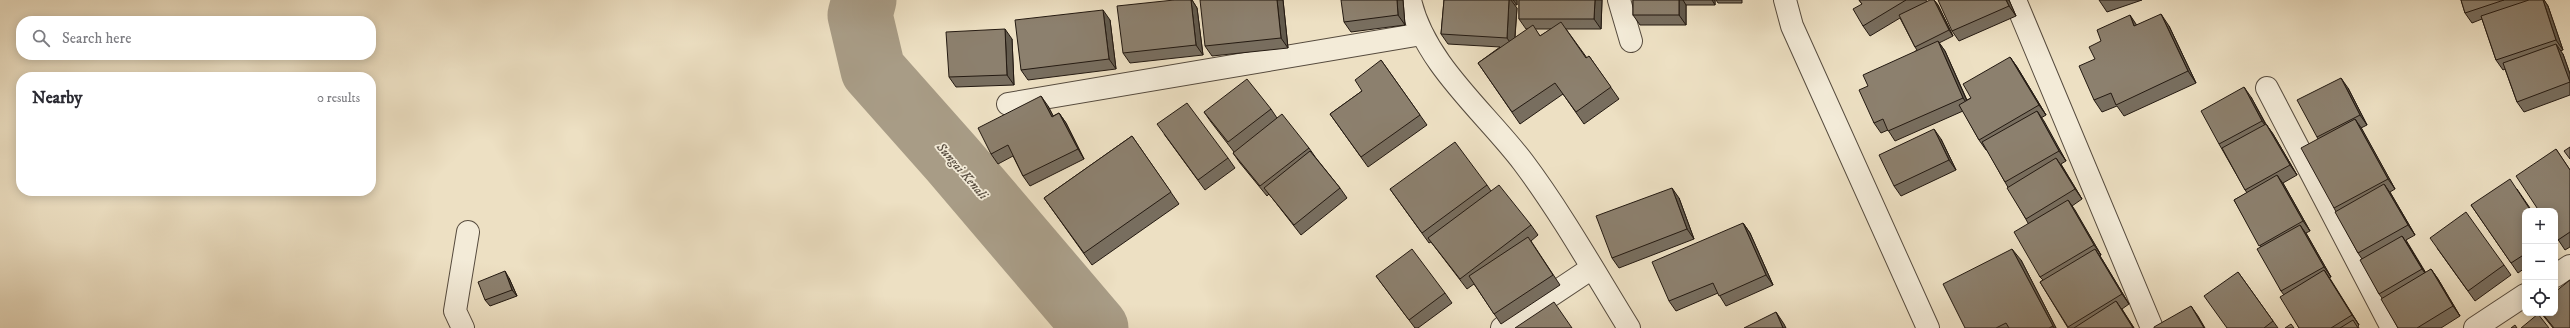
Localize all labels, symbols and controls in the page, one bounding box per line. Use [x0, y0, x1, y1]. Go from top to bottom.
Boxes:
search box [16, 16, 376, 60]
icon: search [30, 27, 52, 49]
text: Search here [62, 29, 131, 48]
text: Nearby [32, 87, 82, 109]
text: 0 results [317, 90, 360, 106]
water label: Sungai Kenali [932, 139, 992, 204]
map controls [2522, 208, 2558, 316]
button: + [2522, 208, 2558, 244]
button: − [2522, 244, 2558, 280]
button: locate [2522, 280, 2558, 316]

